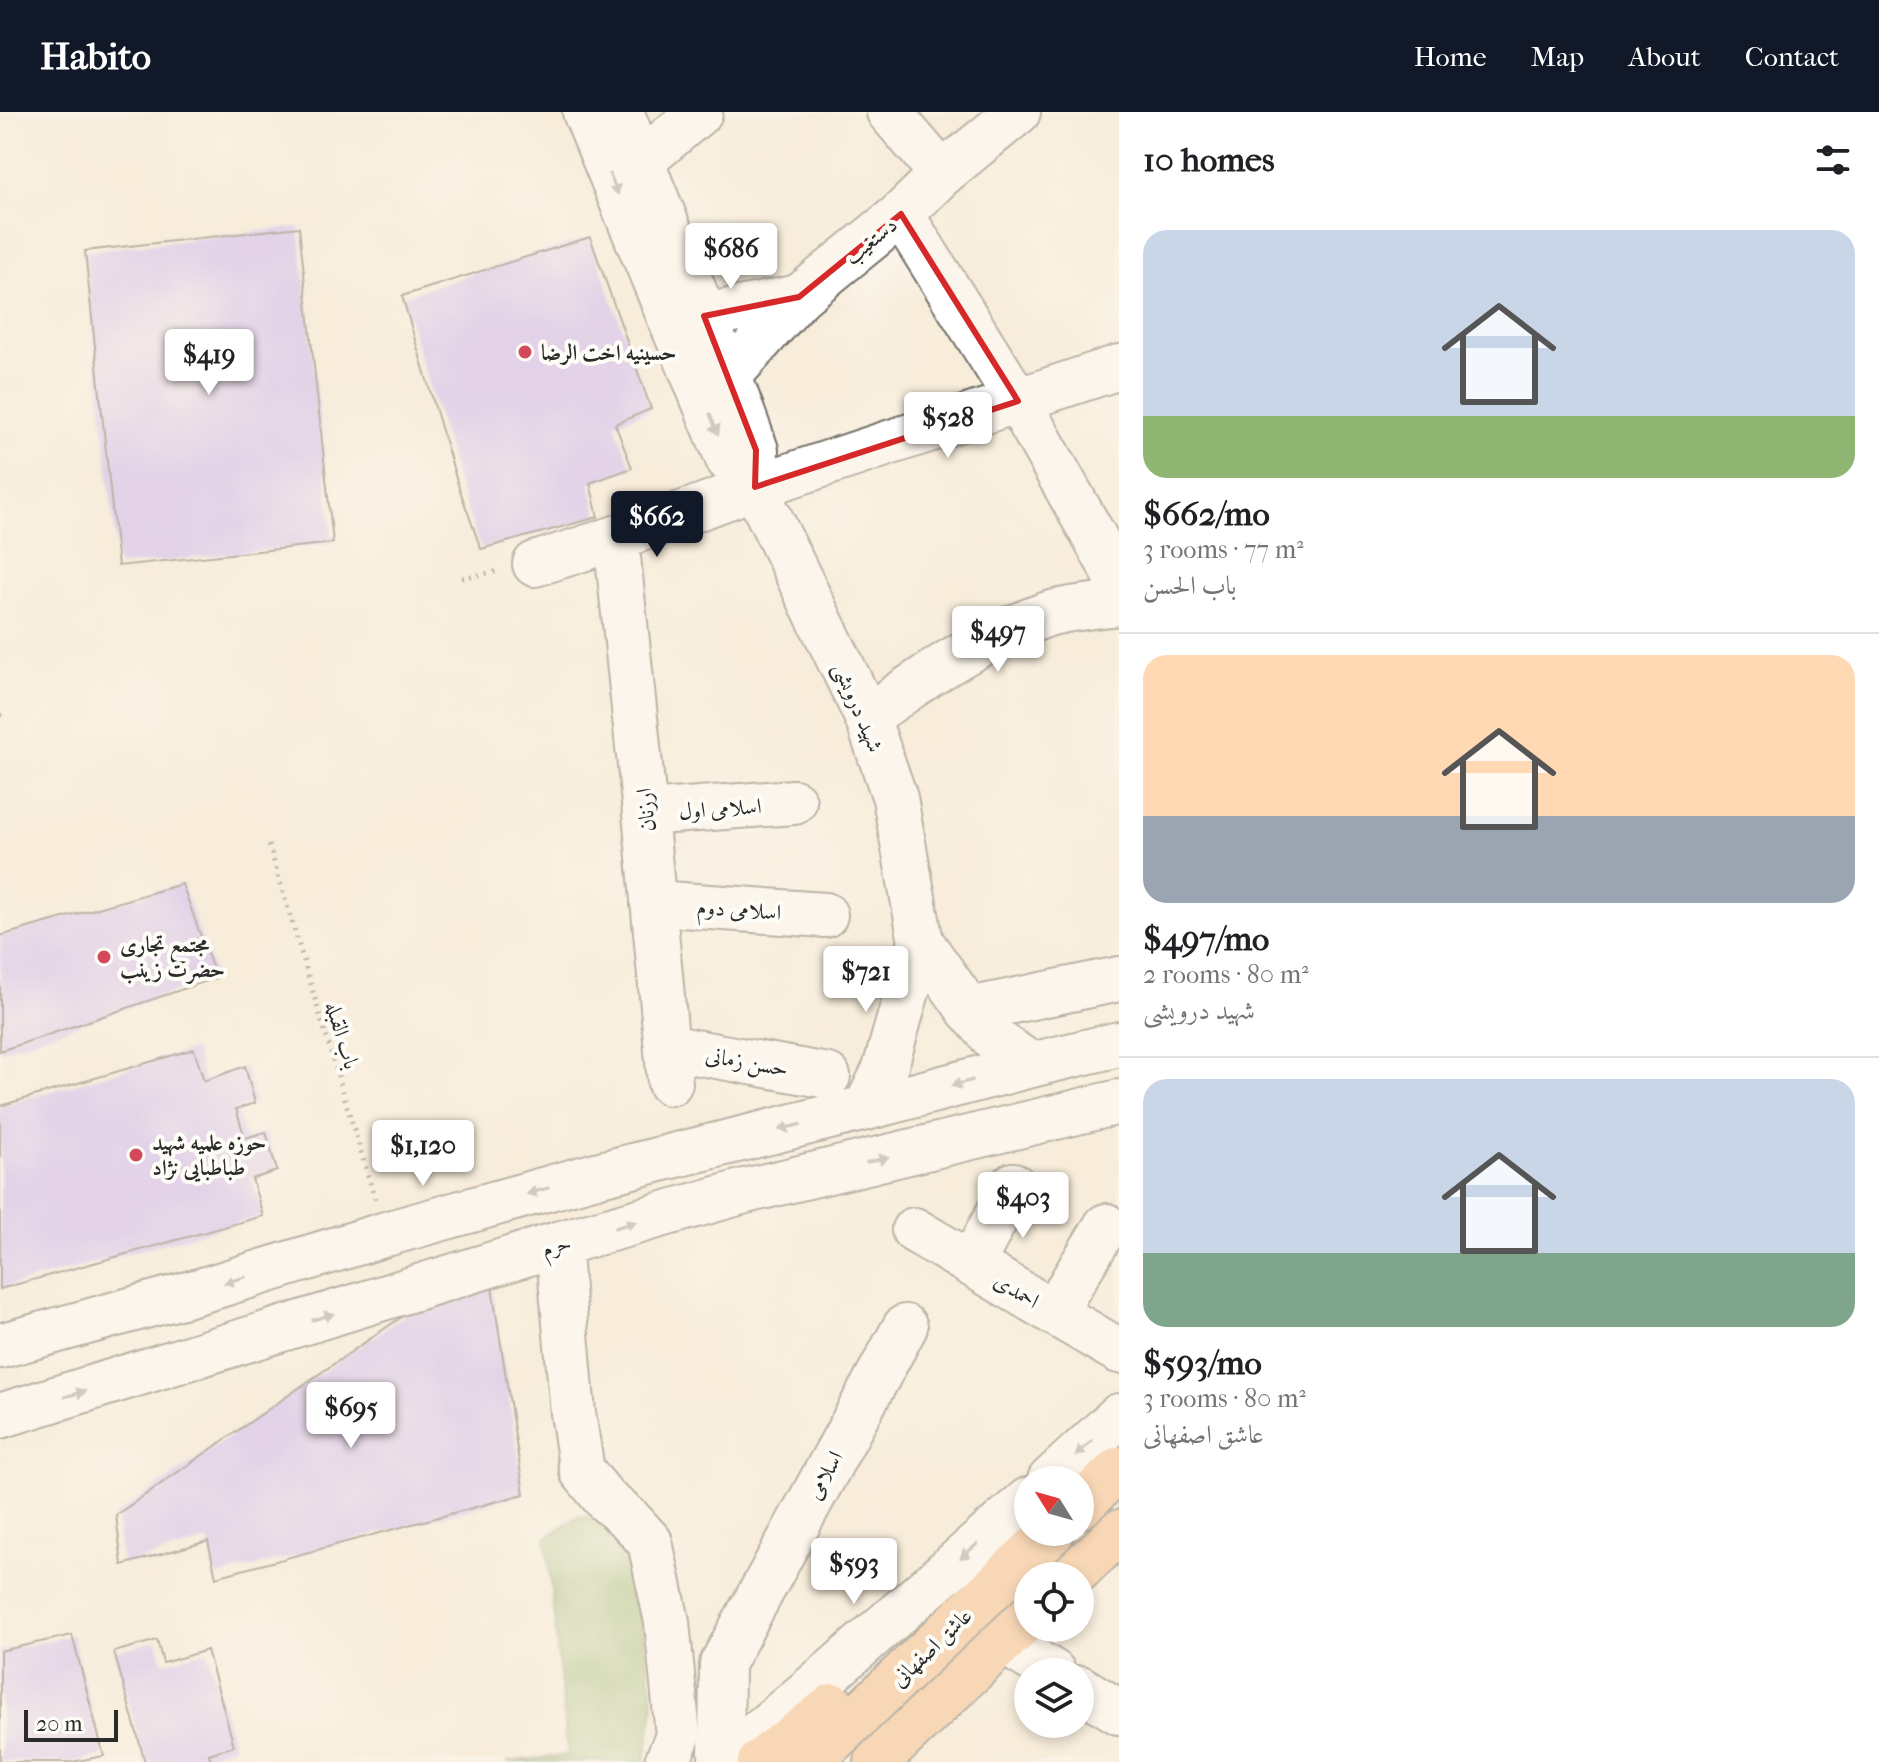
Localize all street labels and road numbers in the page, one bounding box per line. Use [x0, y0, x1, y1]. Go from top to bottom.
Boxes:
street label: دستغیب [839, 212, 903, 271]
street label: شهید درویشی [826, 659, 889, 757]
street label: ارزنان [631, 787, 661, 833]
street label: اسلامی اول [678, 793, 762, 825]
street label: اسلامی دوم [695, 894, 782, 932]
street label: باب القبله [319, 998, 365, 1072]
street label: حسن زمانی [703, 1042, 790, 1084]
street label: حرم [538, 1229, 576, 1268]
street label: احمدی [989, 1267, 1044, 1314]
street label: اسلامی [801, 1447, 849, 1504]
street label: عاشق اصفهانی [886, 1603, 978, 1693]

